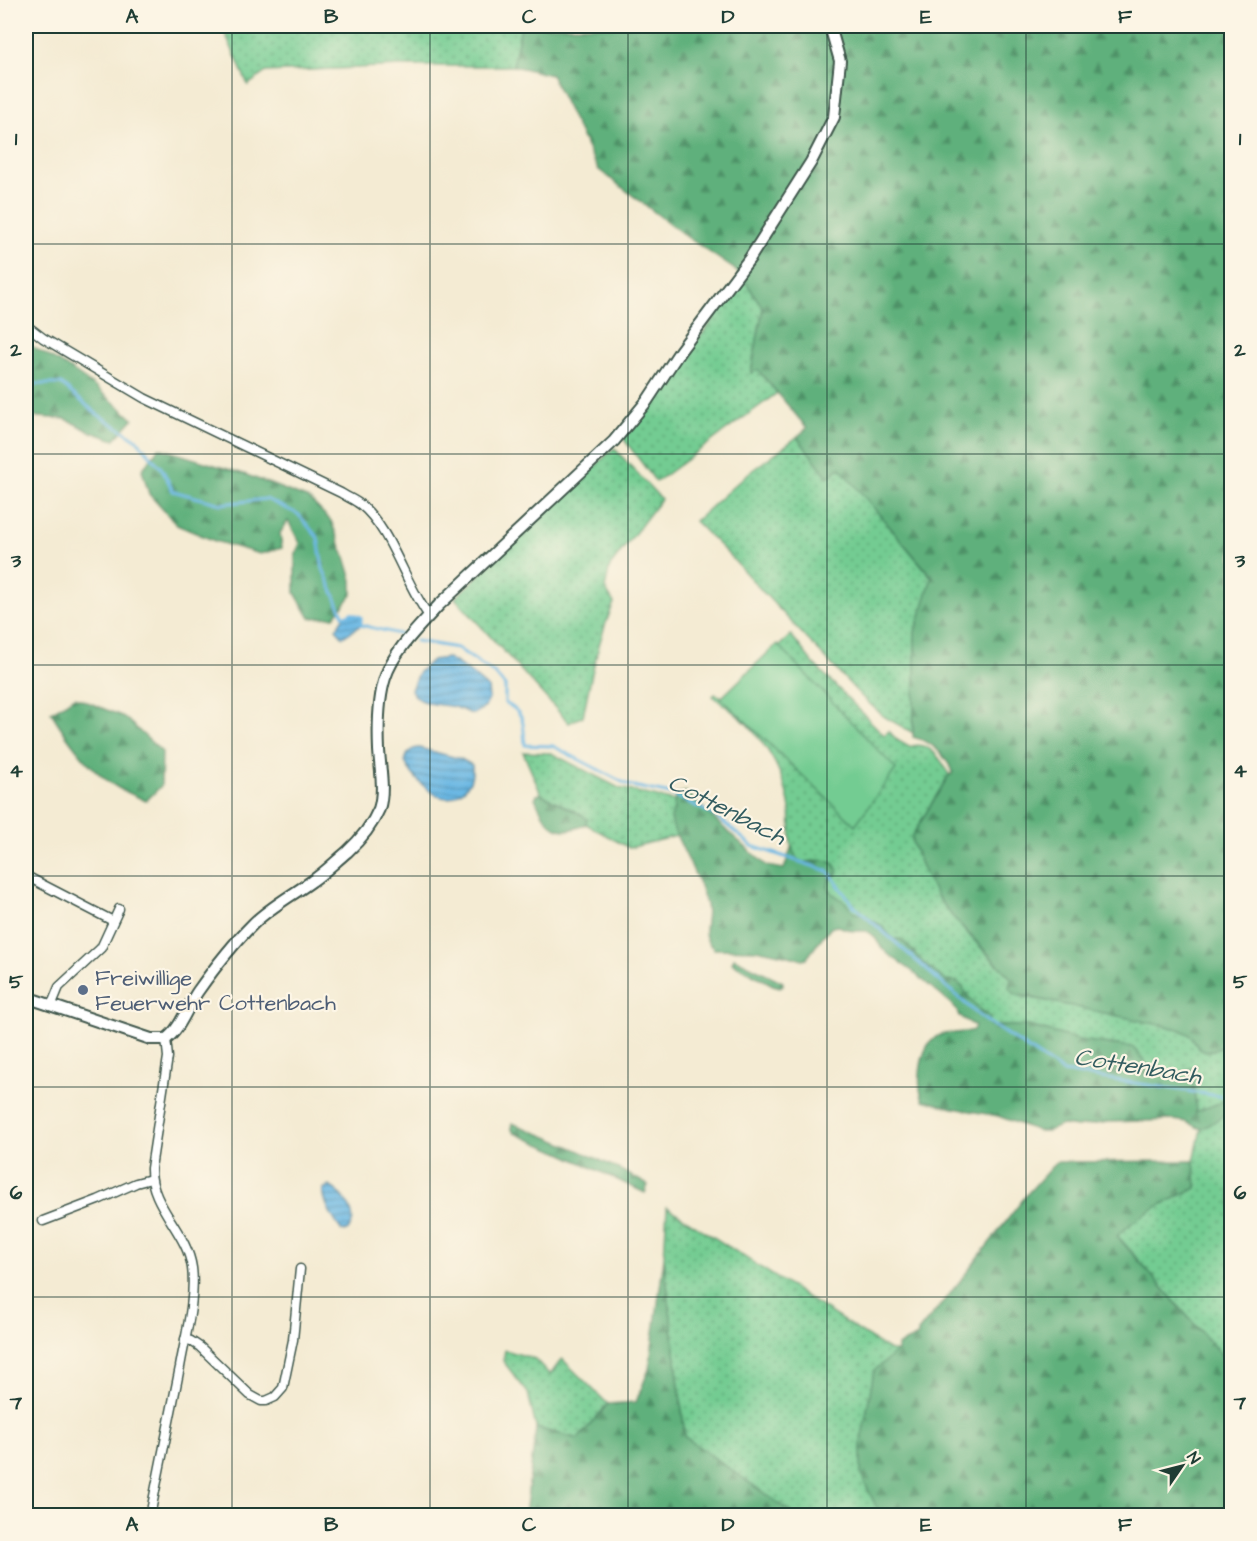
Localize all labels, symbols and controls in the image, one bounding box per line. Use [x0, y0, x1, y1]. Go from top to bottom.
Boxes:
text: A [126, 3, 139, 31]
text: B [324, 3, 339, 31]
text: C [522, 3, 537, 31]
text: D [722, 3, 735, 31]
text: E [920, 3, 932, 31]
text: F [1118, 3, 1133, 31]
text: 1 [15, 125, 18, 153]
text: 1 [1239, 125, 1242, 153]
text: 2 [9, 336, 22, 364]
text: 2 [1233, 336, 1246, 364]
text: 3 [10, 547, 22, 575]
text: 3 [1234, 547, 1246, 575]
text: 4 [9, 757, 23, 785]
text: 4 [1233, 757, 1247, 785]
water label: Cottenbach [662, 766, 792, 855]
place label: Freiwillige Feuerwehr Cottenbach [95, 963, 336, 1019]
text: 5 [9, 968, 24, 996]
text: 5 [1233, 968, 1248, 996]
marker: Freiwillige Feuerwehr Cottenbach [76, 983, 90, 997]
water label: Cottenbach [1072, 1040, 1205, 1094]
text: 6 [10, 1179, 23, 1207]
text: 6 [1234, 1179, 1247, 1207]
text: 7 [9, 1389, 23, 1417]
text: 7 [1233, 1389, 1247, 1417]
north arrow [1152, 1436, 1212, 1496]
text: N [1182, 1448, 1205, 1468]
text: A [126, 1511, 139, 1539]
text: B [324, 1511, 339, 1539]
text: C [522, 1511, 537, 1539]
text: D [722, 1511, 735, 1539]
text: E [920, 1511, 932, 1539]
text: F [1118, 1511, 1133, 1539]

